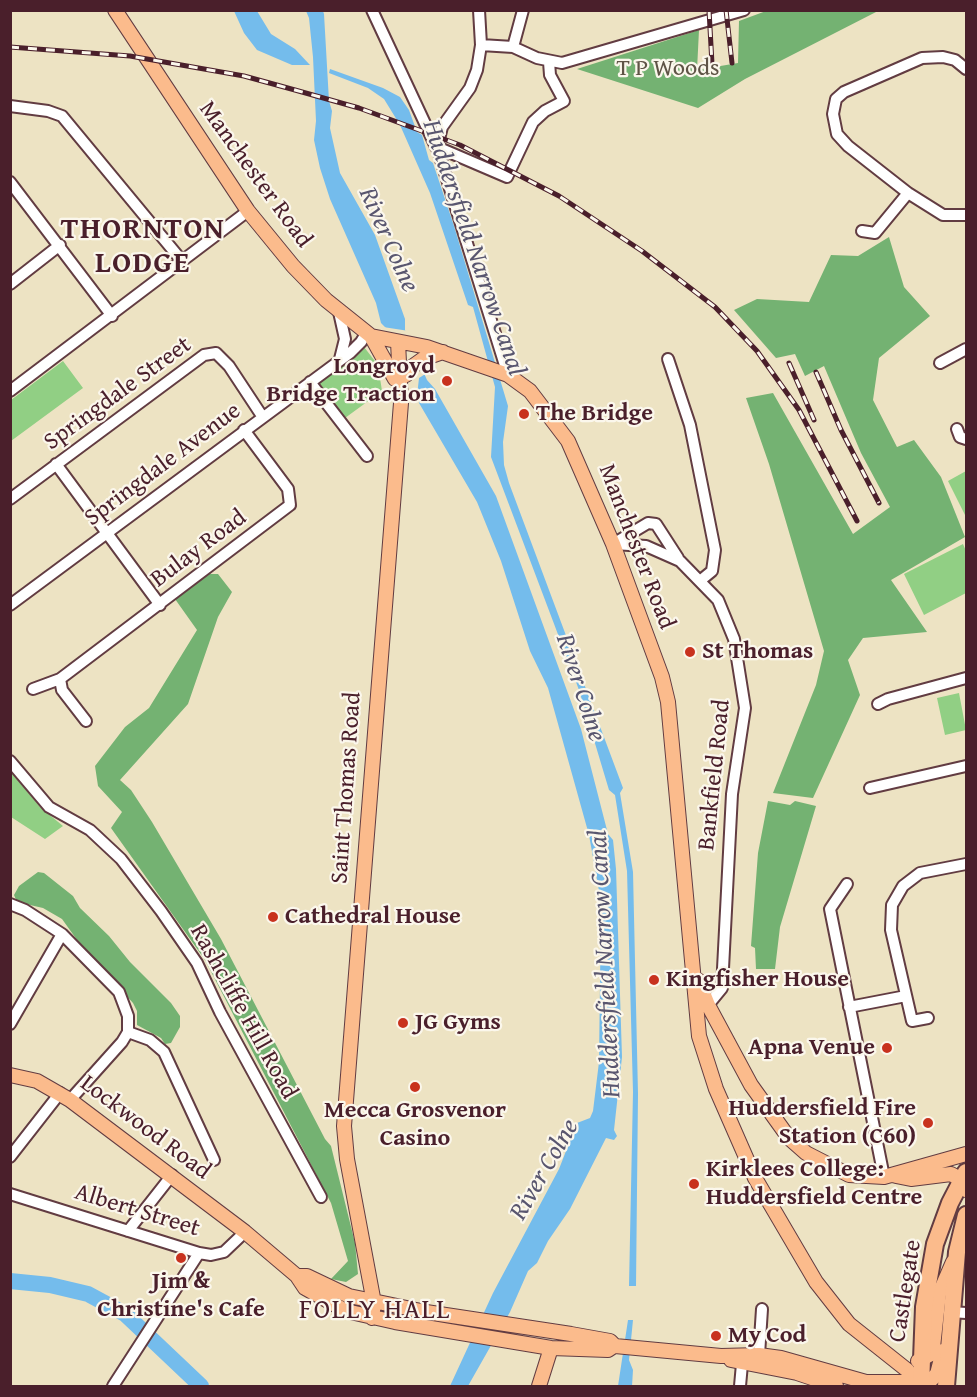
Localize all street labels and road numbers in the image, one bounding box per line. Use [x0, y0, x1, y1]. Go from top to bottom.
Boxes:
street label: Manchester Road [192, 96, 318, 254]
street label: Springdale Street [39, 331, 197, 457]
street label: Springdale Avenue [79, 397, 247, 533]
street label: Manchester Road [591, 461, 681, 633]
street label: Bulay Road [146, 504, 252, 594]
street label: Saint Thomas Road [326, 691, 368, 885]
street label: Bankfield Road [693, 698, 737, 852]
street label: Rashcliffe Hill Road [183, 920, 303, 1104]
street label: Lockwood Road [74, 1070, 216, 1186]
street label: Albert Street [71, 1178, 203, 1244]
street label: Castlegate [884, 1238, 928, 1344]

